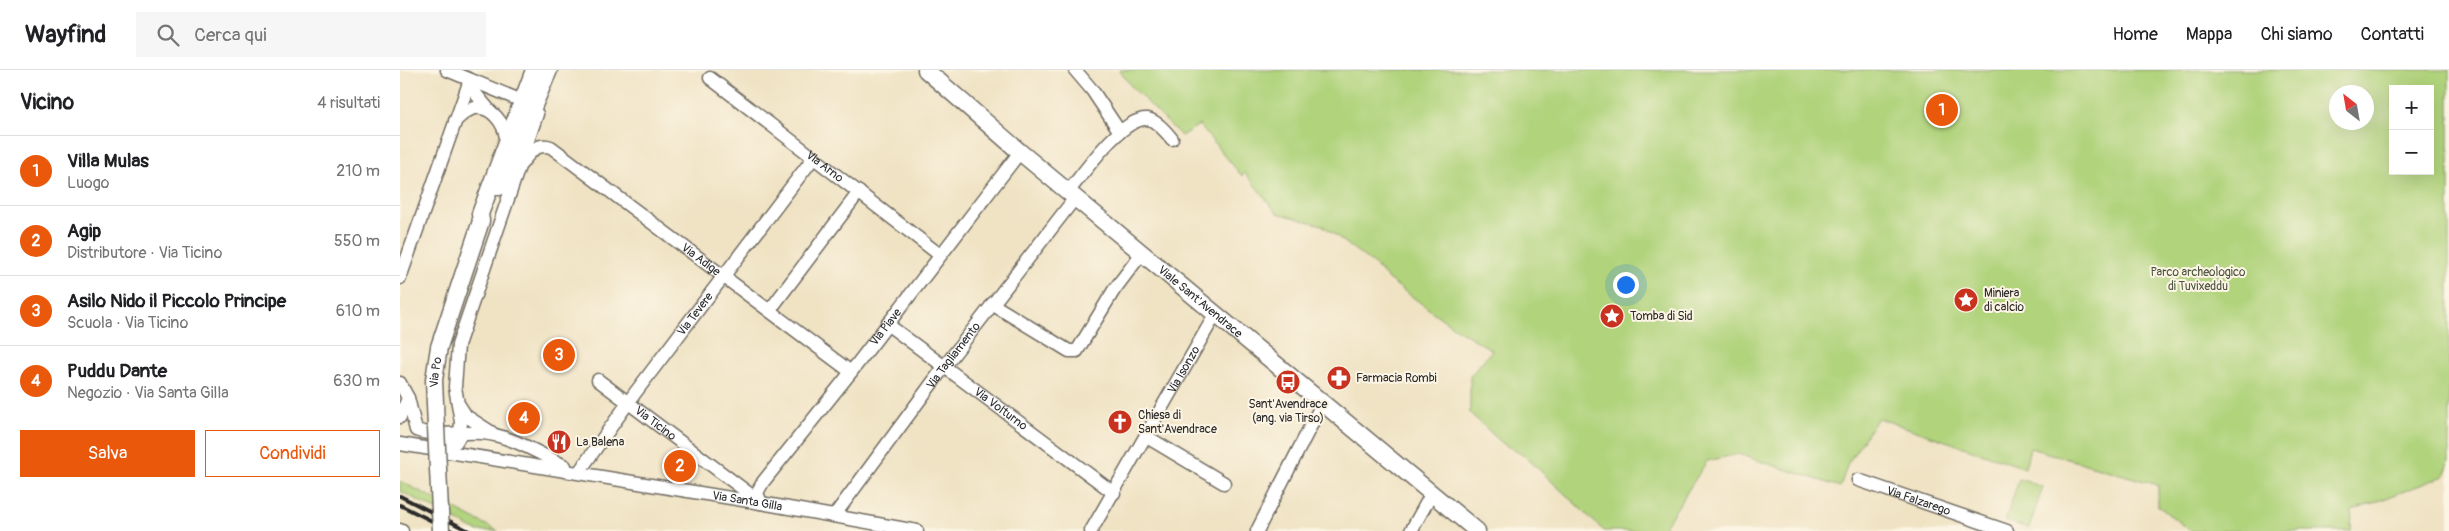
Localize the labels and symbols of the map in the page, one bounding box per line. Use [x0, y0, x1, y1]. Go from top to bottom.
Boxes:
north arrow [2329, 85, 2374, 130]
pin: 1 [1926, 91, 1958, 129]
street label: Via Arno [803, 148, 847, 186]
street label: Via Adige [678, 240, 723, 280]
street label: Viale Sant'Avendrace [1155, 263, 1245, 341]
park label: Parco archeologico di Tuvixeddu [2150, 265, 2246, 294]
your location [1613, 272, 1639, 298]
place label: Miniera di calcio [1984, 286, 2024, 315]
place icon: Miniera di calcio [1953, 287, 1979, 313]
street label: Via Tevere [674, 289, 717, 339]
place icon: Tomba di Sid [1599, 303, 1625, 329]
street label: Via Piave [867, 305, 905, 349]
place label: Tomba di Sid [1630, 309, 1693, 324]
street label: Via Tagliamento [923, 319, 984, 392]
pin: 3 [543, 336, 575, 374]
street label: Via Isonzo [1164, 343, 1204, 396]
street label: Via Po [427, 355, 445, 388]
pharmacy icon: Farmacia Rombi [1326, 365, 1352, 391]
bus stop icon: Sant'Avendrace (ang. via Tirso) [1275, 369, 1301, 395]
place label: Farmacia Rombi [1356, 371, 1437, 386]
street label: Via Volturno [971, 384, 1031, 434]
place label: Sant'Avendrace (ang. via Tirso) [1249, 397, 1327, 426]
pin: 4 [508, 399, 540, 437]
street label: Via Ticino [632, 403, 679, 444]
place label: Chiesa di Sant'Avendrace [1138, 408, 1217, 437]
church icon: Chiesa di Sant'Avendrace [1107, 409, 1133, 435]
restaurant icon: La Balena [546, 429, 572, 455]
place label: La Balena [576, 435, 625, 450]
pin: 2 [664, 447, 696, 485]
street label: Via Falzarego [1884, 483, 1953, 519]
street label: Via Santa Gilla [711, 488, 784, 515]

